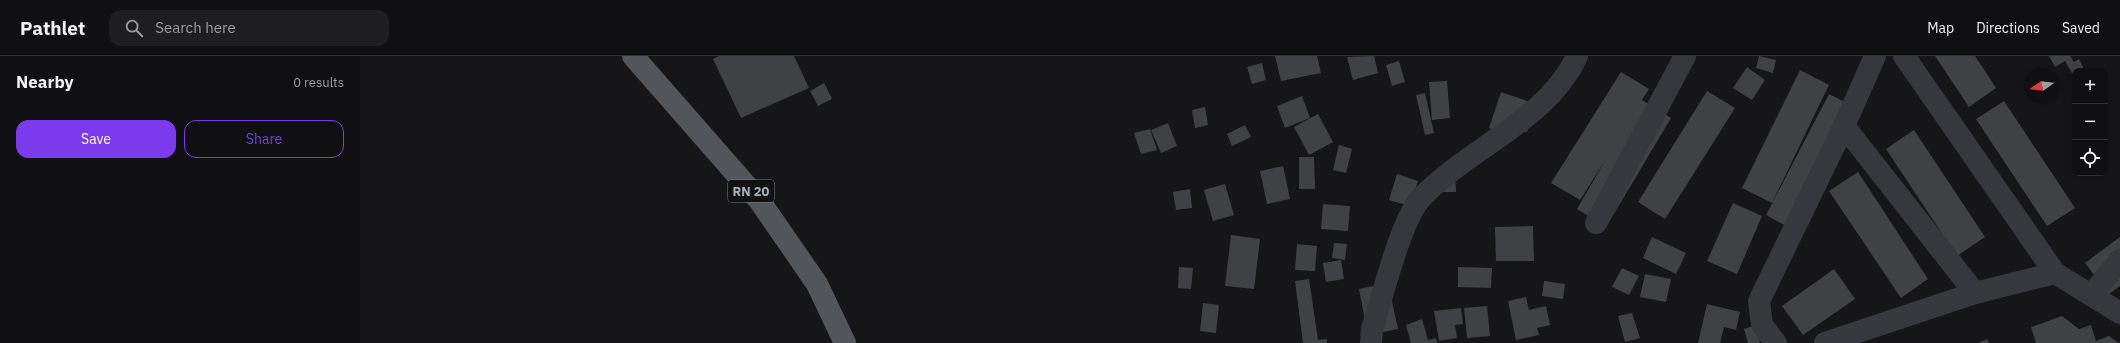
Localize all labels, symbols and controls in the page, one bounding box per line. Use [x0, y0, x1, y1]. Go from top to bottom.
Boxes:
search box [109, 10, 389, 46]
text: Pathlet [20, 16, 85, 40]
icon: search [123, 17, 145, 39]
text: Search here [155, 18, 236, 37]
text: Map [1927, 19, 1954, 37]
text: Directions [1976, 19, 2040, 37]
text: Saved [2062, 19, 2100, 37]
north arrow [2024, 68, 2060, 104]
map controls [2072, 68, 2108, 176]
button: + [2072, 68, 2108, 104]
text: Nearby [16, 71, 74, 93]
text: 0 results [293, 74, 344, 91]
button: − [2072, 104, 2108, 140]
button: Save [16, 120, 176, 158]
button: Share [184, 120, 344, 158]
button: locate [2072, 140, 2108, 176]
road number: RN 20 [728, 180, 774, 202]

